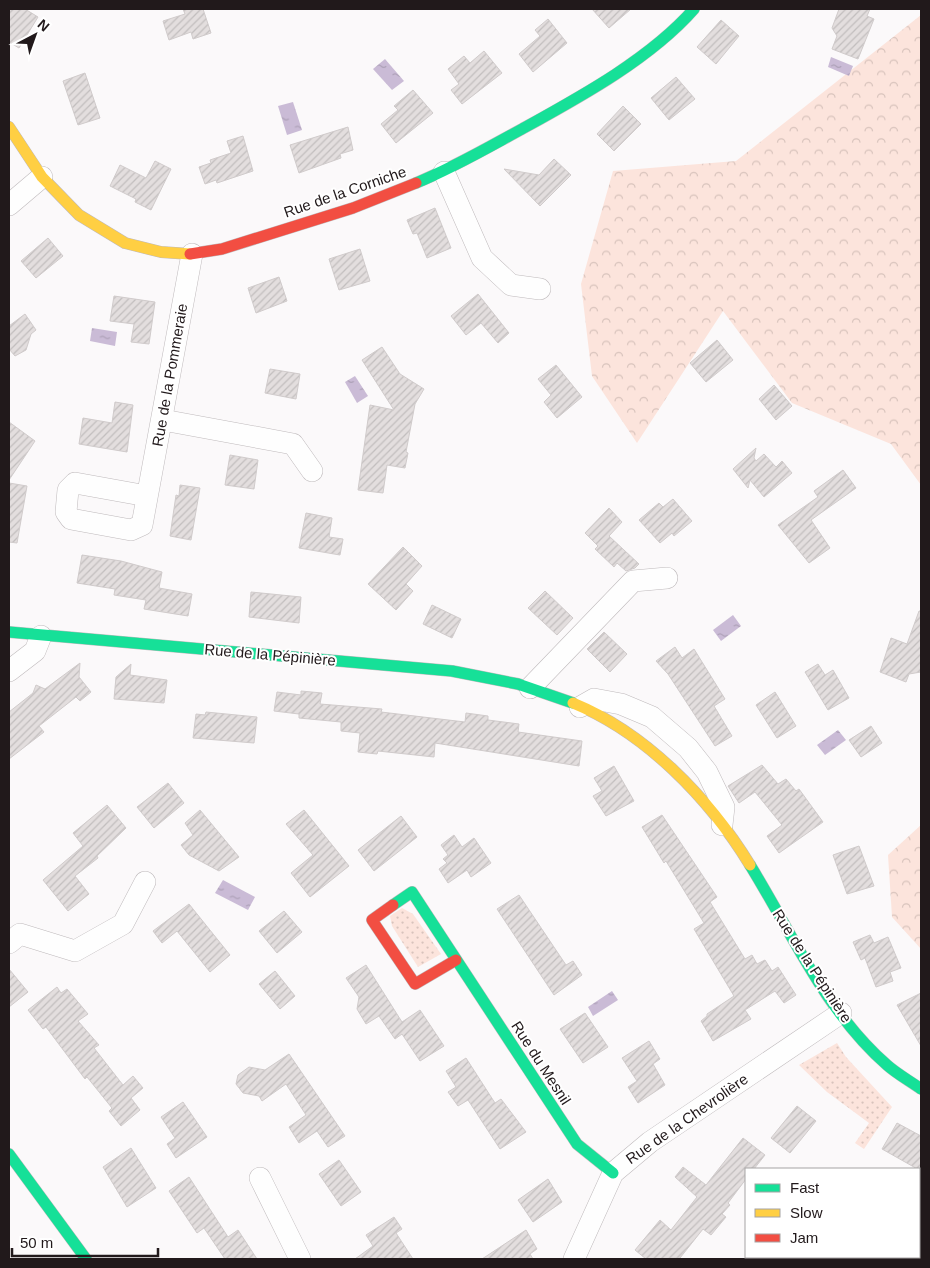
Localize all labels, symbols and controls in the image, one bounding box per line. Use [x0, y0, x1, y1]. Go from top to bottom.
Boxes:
north arrow [10, 10, 60, 60]
text: N [34, 16, 53, 35]
street label: Rue de la Corniche [281, 163, 408, 220]
street label: Rue de la Pommeraie [149, 302, 190, 448]
street label: Rue de la Pépinière [204, 640, 336, 669]
street label: Rue de la Pépinière [769, 906, 855, 1026]
street label: Rue du Mesnil [508, 1018, 575, 1108]
street label: Rue de la Chevrolière [622, 1070, 751, 1167]
legend [745, 1168, 920, 1258]
text: Fast [790, 1179, 820, 1196]
text: Slow [790, 1204, 823, 1221]
scale bar [12, 1226, 159, 1258]
text: Jam [790, 1229, 818, 1246]
text: 50 m [20, 1234, 53, 1251]

